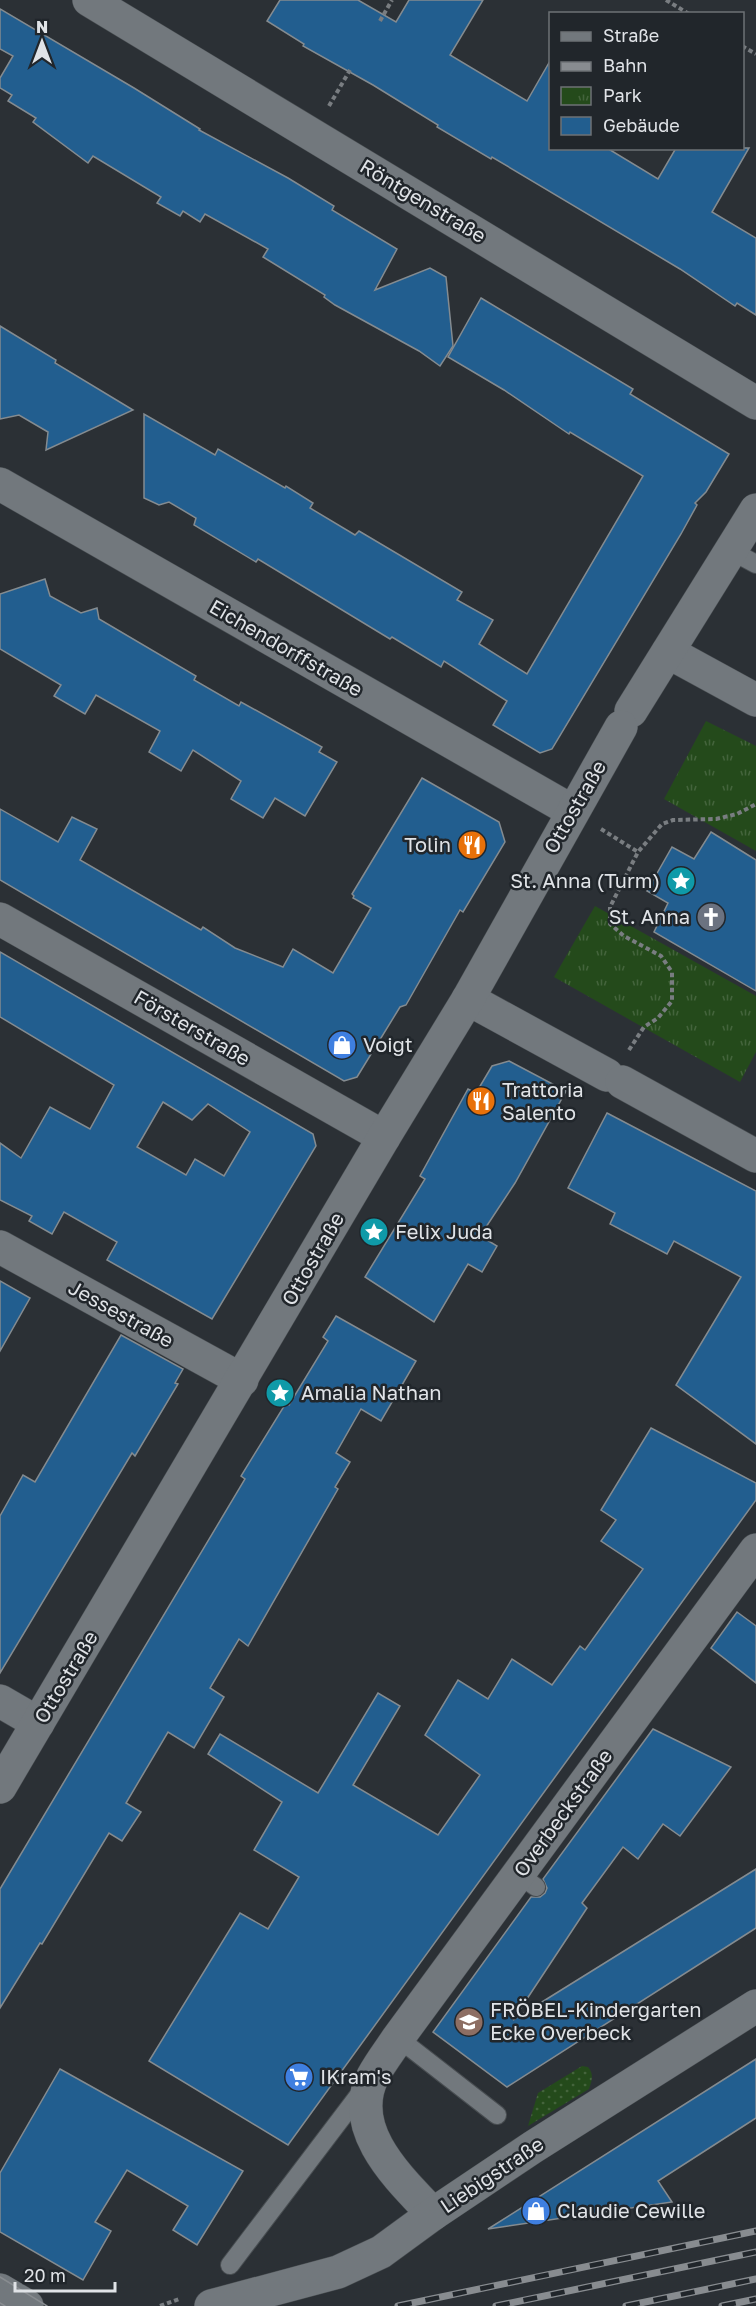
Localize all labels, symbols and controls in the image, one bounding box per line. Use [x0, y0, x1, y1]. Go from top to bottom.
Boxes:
north arrow [12, 12, 72, 72]
legend [549, 12, 744, 150]
text: N [36, 17, 48, 37]
text: Straße [603, 24, 659, 46]
text: Bahn [603, 54, 647, 76]
text: Park [603, 84, 642, 106]
text: Gebäude [603, 114, 680, 136]
street label: Röntgenstraße [356, 153, 491, 247]
street label: Eichendorffstraße [206, 594, 367, 701]
street label: Ottostraße [538, 756, 610, 857]
restaurant icon: Tolin [456, 829, 488, 861]
place label: Tolin [404, 832, 451, 856]
place icon: St. Anna (Turm) [665, 865, 697, 897]
place label: St. Anna (Turm) [510, 868, 660, 892]
church icon: St. Anna [695, 901, 727, 933]
place label: St. Anna [609, 904, 690, 928]
street label: Försterstraße [130, 984, 255, 1070]
shop icon: Voigt [326, 1029, 358, 1061]
place label: Voigt [363, 1032, 413, 1056]
place label: Trattoria Salento [502, 1077, 584, 1124]
restaurant icon: Trattoria Salento [465, 1085, 497, 1117]
street label: Ottostraße [276, 1208, 348, 1309]
place icon: Felix Juda [358, 1216, 390, 1248]
place label: Felix Juda [395, 1219, 493, 1243]
street label: Jessestraße [65, 1274, 178, 1352]
place icon: Amalia Nathan [264, 1377, 296, 1409]
place label: Amalia Nathan [301, 1380, 442, 1404]
street label: Ottostraße [28, 1626, 102, 1727]
street label: Overbeckstraße [508, 1744, 617, 1881]
place label: FRÖBEL-Kindergarten Ecke Overbeck [490, 1997, 702, 2044]
school or university icon: FRÖBEL-Kindergarten Ecke Overbeck [453, 2006, 485, 2038]
supermarket icon: IKram's [283, 2061, 315, 2093]
place label: IKram's [320, 2064, 391, 2088]
street label: Liebigstraße [435, 2131, 547, 2217]
shop icon: Claudie Cewille [520, 2195, 552, 2227]
place label: Claudie Cewille [557, 2198, 705, 2222]
scale bar [15, 2255, 116, 2293]
text: 20 m [24, 2264, 66, 2286]

